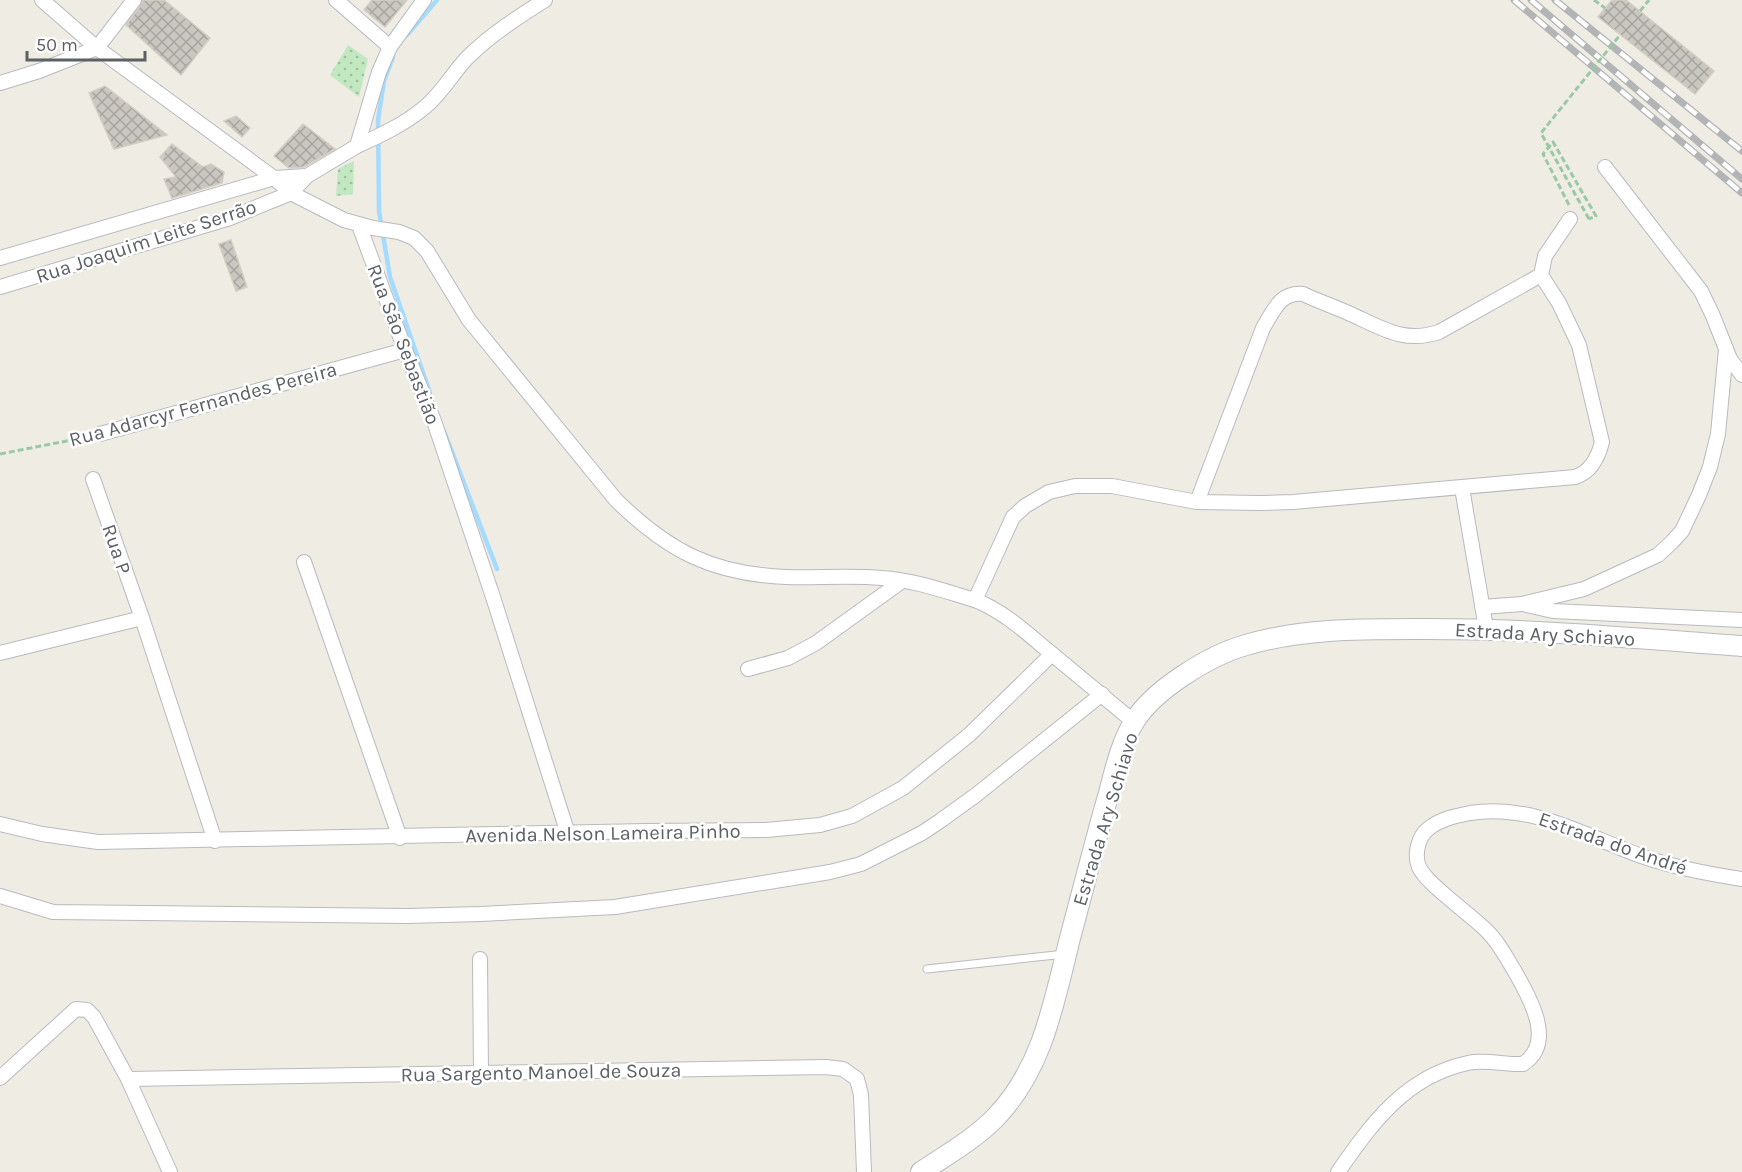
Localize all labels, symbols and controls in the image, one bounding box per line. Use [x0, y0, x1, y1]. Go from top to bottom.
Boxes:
scale bar [27, 24, 146, 62]
text: 50 m [36, 34, 78, 56]
street label: Rua Joaquim Leite Serrão [33, 195, 259, 288]
street label: Rua São Sebastião [362, 261, 445, 428]
street label: Rua Adarcyr Fernandes Pereira [67, 358, 340, 451]
street label: Rua P [97, 521, 136, 577]
street label: Estrada Ary Schiavo [1454, 618, 1636, 651]
street label: Estrada Ary Schiavo [1068, 730, 1143, 909]
street label: Estrada do André [1536, 807, 1690, 880]
street label: Avenida Nelson Lameira Pinho [465, 820, 741, 847]
street label: Rua Sargento Manoel de Souza [400, 1059, 682, 1086]

